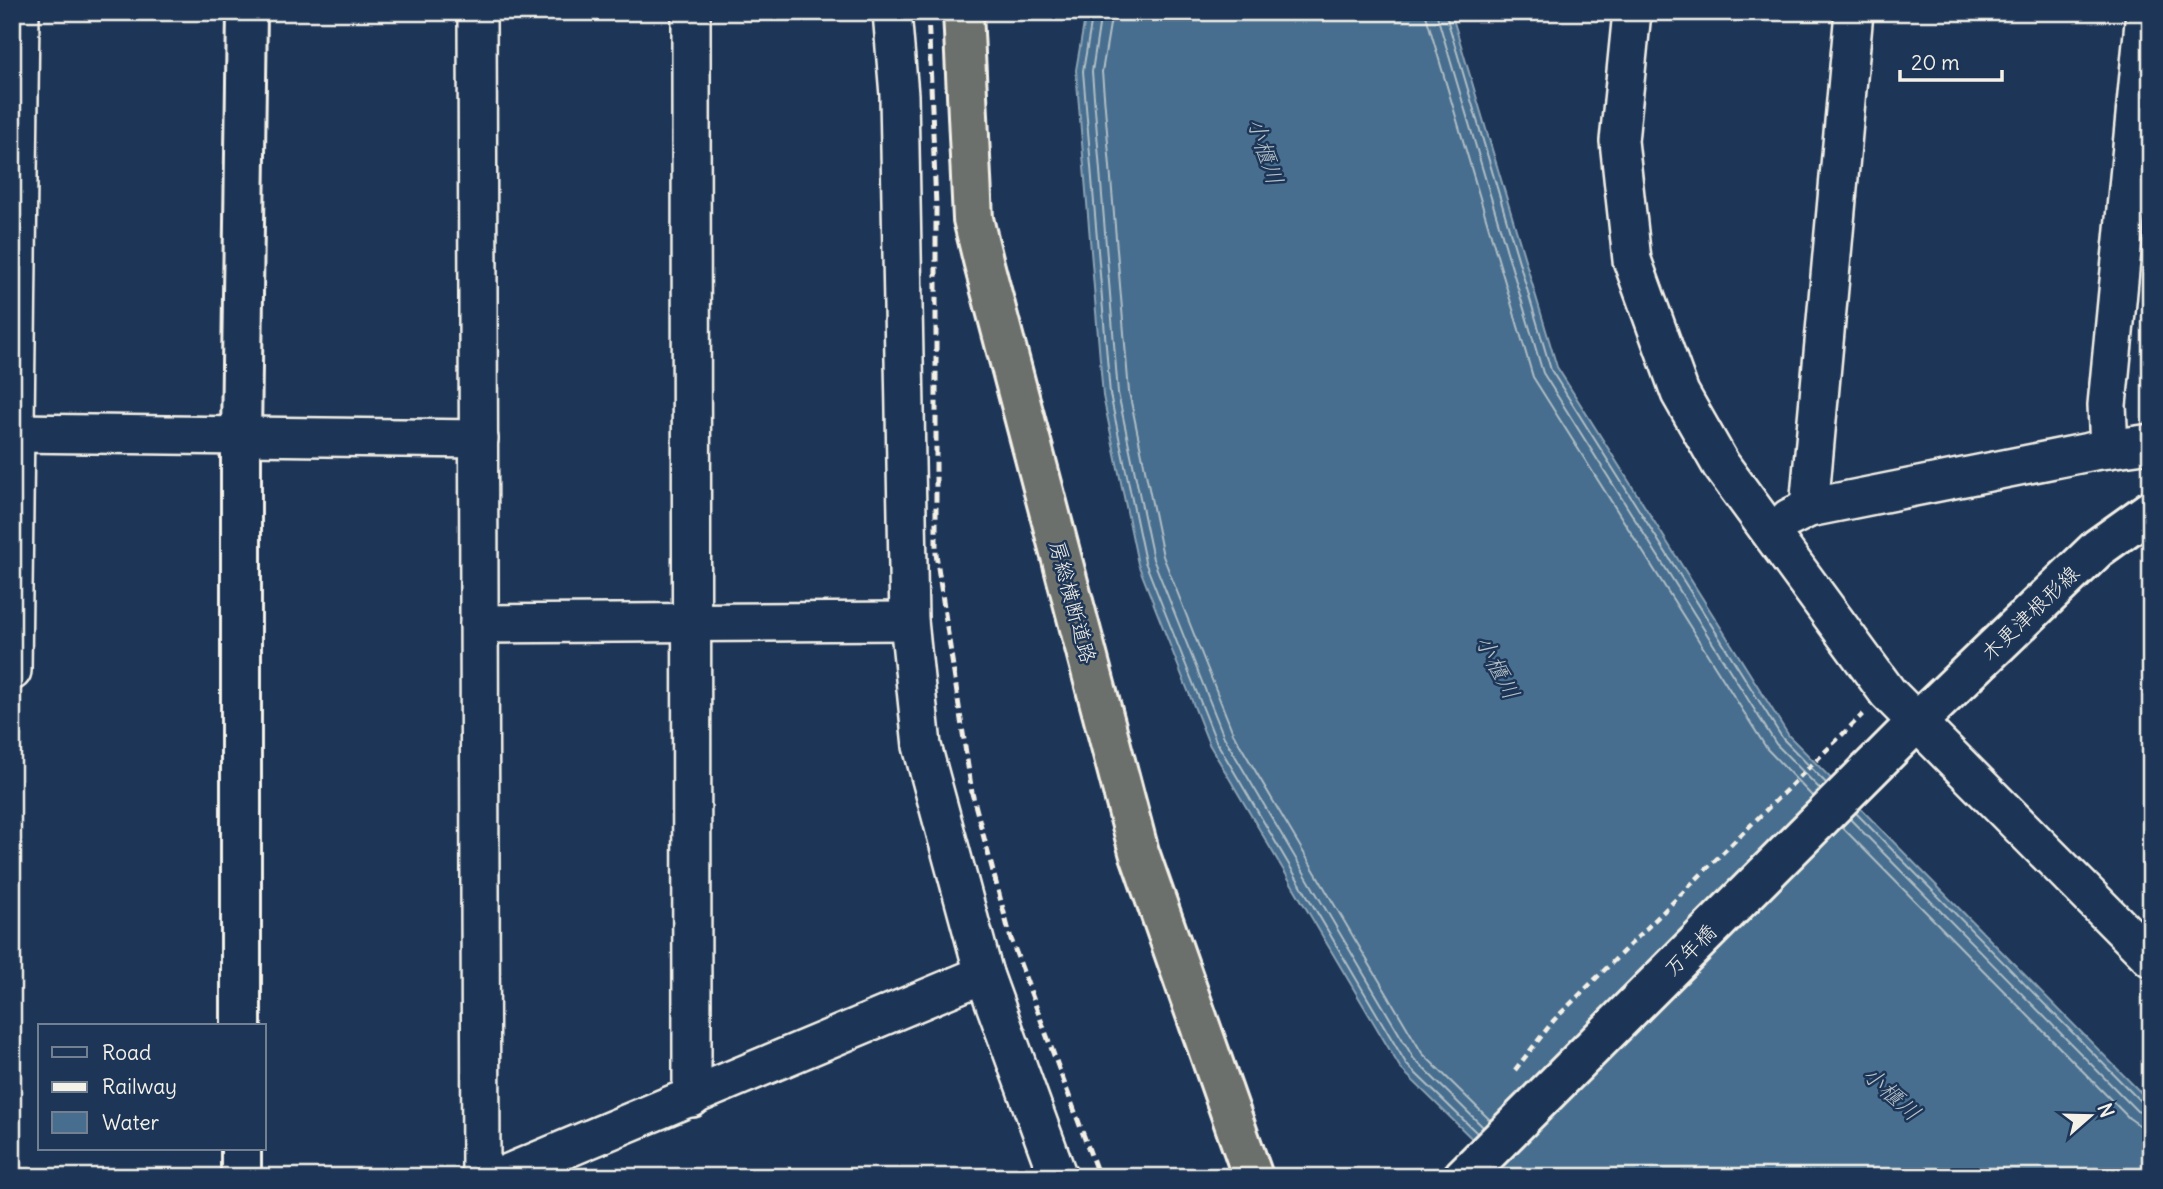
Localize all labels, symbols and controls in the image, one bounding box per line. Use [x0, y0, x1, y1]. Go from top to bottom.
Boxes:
scale bar [1900, 38, 2002, 82]
text: 20 m [1911, 49, 1960, 76]
water label: 小櫃川 [1242, 114, 1290, 188]
street label: 房総横断道路 [1044, 538, 1102, 666]
street label: 木更津根形線 [1975, 560, 2085, 666]
water label: 小櫃川 [1469, 630, 1527, 704]
street label: 万年橋 [1658, 918, 1722, 982]
legend [38, 1024, 266, 1150]
text: Road [102, 1039, 151, 1066]
water label: 小櫃川 [1857, 1059, 1927, 1127]
text: Railway [102, 1073, 177, 1100]
north arrow [2054, 1080, 2124, 1150]
text: N [2092, 1100, 2119, 1120]
text: Water [102, 1109, 160, 1136]

